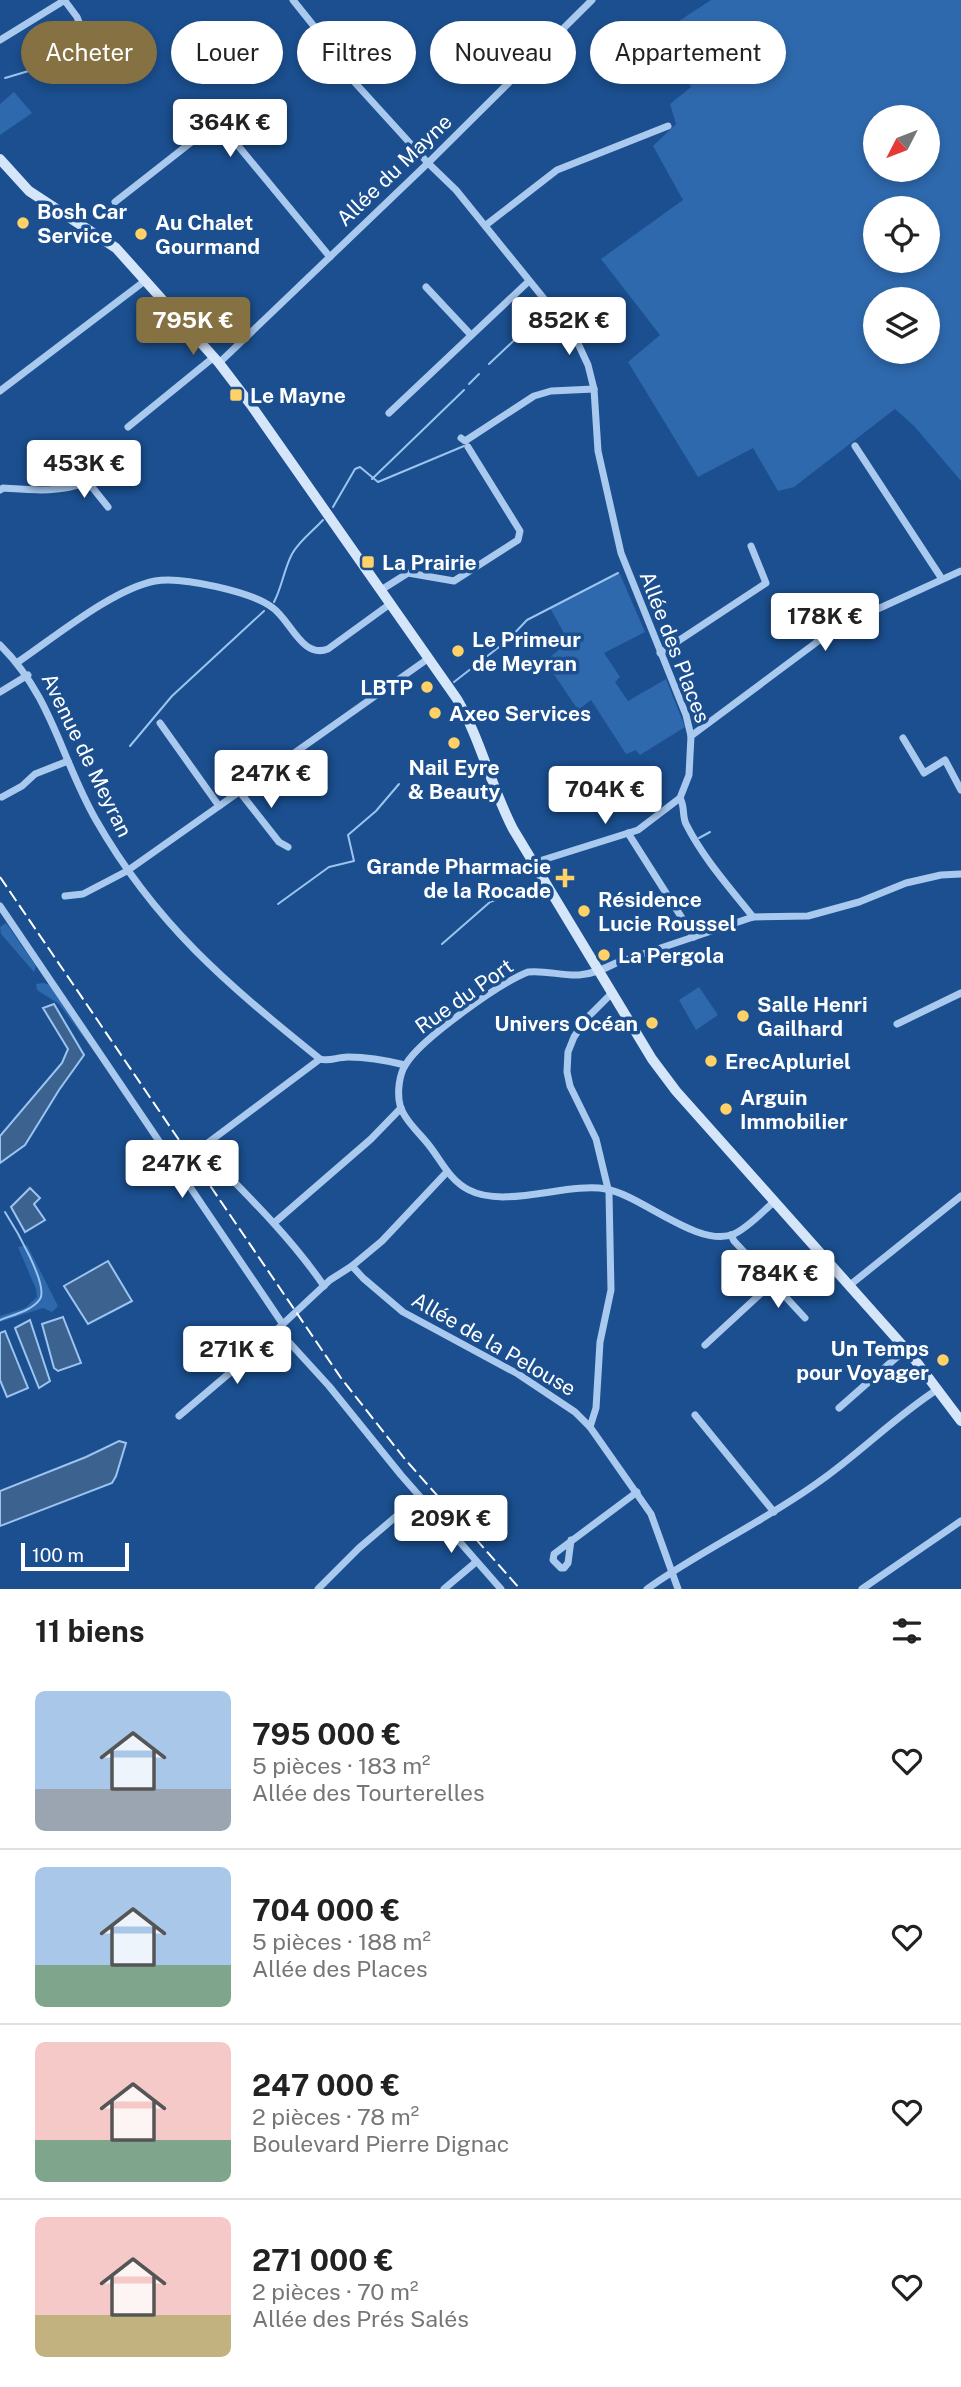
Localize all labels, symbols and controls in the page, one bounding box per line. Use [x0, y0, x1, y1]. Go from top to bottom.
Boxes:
chip: Acheter [21, 21, 157, 84]
chip: Louer [171, 21, 283, 84]
chip: Filtres [297, 21, 416, 84]
chip: Nouveau [430, 21, 576, 84]
chip: Appartement [590, 21, 786, 84]
pin: 364K € [173, 100, 287, 159]
north arrow [863, 105, 940, 182]
map controls [863, 105, 940, 364]
text: 364K € [189, 108, 271, 135]
street label: Allée du Mayne [331, 109, 457, 231]
button: locate [863, 196, 940, 273]
place label: Bosh Car Service [37, 199, 128, 248]
place label: Au Chalet Gourmand [155, 210, 260, 259]
marker: Bosh Car Service [15, 215, 31, 231]
marker: Au Chalet Gourmand [133, 226, 149, 242]
button: layers [863, 287, 940, 364]
pin: 795K € [136, 298, 250, 357]
pin: 852K € [512, 298, 626, 357]
text: 795K € [152, 306, 234, 333]
text: 852K € [528, 306, 610, 333]
place label: Le Mayne [250, 383, 346, 408]
marker: Le Mayne [228, 387, 244, 403]
pin: 453K € [27, 440, 141, 500]
text: 453K € [43, 449, 125, 476]
place label: La Prairie [382, 550, 477, 575]
marker: La Prairie [360, 554, 376, 570]
street label: Allée des Places [635, 568, 715, 726]
pin: 178K € [768, 594, 882, 653]
text: 178K € [787, 602, 863, 629]
place label: Le Primeur de Meyran [472, 627, 581, 676]
marker: Le Primeur de Meyran [450, 643, 466, 659]
street label: Avenue de Meyran [36, 669, 138, 841]
place label: LBTP [360, 675, 413, 700]
marker: LBTP [419, 679, 435, 695]
place label: Axeo Services [449, 701, 591, 726]
marker: Axeo Services [427, 705, 443, 721]
marker: Nail Eyre & Beauty [446, 735, 462, 751]
pin: 247K € [214, 750, 328, 810]
place label: Nail Eyre & Beauty [408, 755, 501, 804]
text: 247K € [231, 759, 311, 786]
pin: 704K € [548, 766, 662, 826]
text: 704K € [565, 775, 645, 802]
place label: Grande Pharmacie de la Rocade [366, 854, 551, 903]
marker: Grande Pharmacie de la Rocade [557, 870, 573, 886]
place label: Résidence Lucie Roussel [598, 887, 737, 936]
marker: Résidence Lucie Roussel [576, 903, 592, 919]
place label: La Pergola [618, 943, 724, 968]
marker: La Pergola [596, 947, 612, 963]
street label: Rue du Port [410, 953, 518, 1039]
place label: Salle Henri Gailhard [757, 992, 868, 1041]
marker: Salle Henri Gailhard [735, 1008, 751, 1024]
place label: Univers Océan [494, 1011, 638, 1036]
marker: Univers Océan [644, 1015, 660, 1031]
place label: ErecApluriel [725, 1049, 851, 1074]
marker: ErecApluriel [703, 1053, 719, 1069]
place label: Arguin Immobilier [740, 1085, 848, 1134]
marker: Arguin Immobilier [718, 1101, 734, 1117]
pin: 247K € [125, 1140, 239, 1200]
text: 247K € [142, 1149, 222, 1176]
pin: 784K € [721, 1250, 835, 1310]
text: 784K € [737, 1259, 819, 1286]
street label: Allée de la Pelouse [408, 1287, 580, 1401]
pin: 271K € [180, 1326, 294, 1386]
text: 271K € [199, 1335, 275, 1362]
place label: Un Temps pour Voyager [796, 1336, 929, 1385]
marker: Un Temps pour Voyager [935, 1352, 951, 1368]
pin: 209K € [394, 1496, 508, 1555]
text: 209K € [410, 1504, 492, 1531]
scale bar [21, 1540, 130, 1572]
text: 100 m [32, 1544, 84, 1566]
icon: filters [888, 1612, 926, 1650]
text: 11 biens [35, 1613, 144, 1649]
text: 795 000 € [252, 1716, 401, 1752]
icon: home [91, 1719, 175, 1803]
icon: heart [888, 1742, 926, 1780]
text: 5 pièces · 183 m² [252, 1752, 431, 1779]
text: Allée des Tourterelles [252, 1779, 485, 1806]
text: 704 000 € [252, 1892, 400, 1928]
icon: home [91, 1895, 175, 1979]
icon: heart [888, 1918, 926, 1956]
text: 5 pièces · 188 m² [252, 1928, 431, 1955]
text: Allée des Places [252, 1955, 428, 1982]
text: 247 000 € [252, 2067, 400, 2103]
icon: home [91, 2070, 175, 2154]
icon: heart [888, 2093, 926, 2131]
text: 2 pièces · 78 m² [252, 2103, 419, 2130]
text: Boulevard Pierre Dignac [252, 2130, 509, 2157]
text: 271 000 € [252, 2242, 394, 2278]
icon: home [91, 2245, 175, 2329]
icon: heart [888, 2268, 926, 2306]
text: 2 pièces · 70 m² [252, 2278, 418, 2305]
text: Allée des Prés Salés [252, 2305, 469, 2332]

